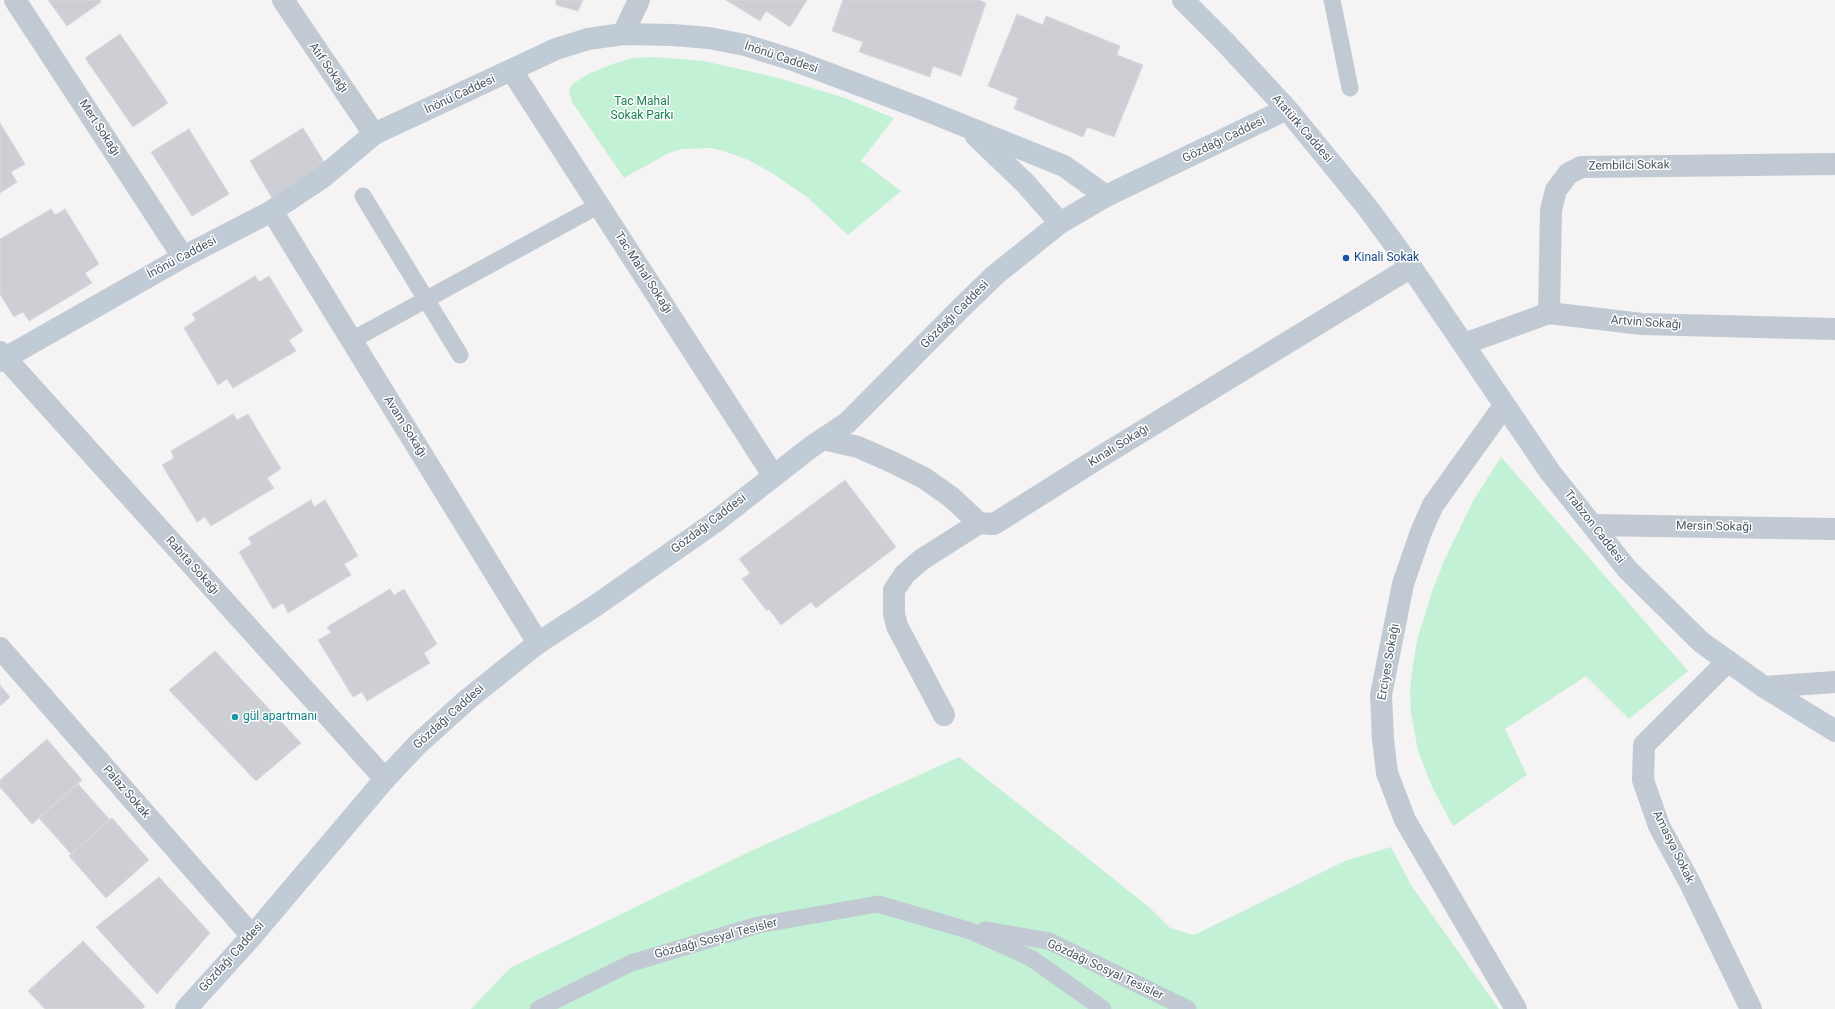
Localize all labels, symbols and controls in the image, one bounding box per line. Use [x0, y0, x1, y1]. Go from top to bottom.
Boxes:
street label: İnönü Caddesi [742, 39, 820, 77]
street label: Atıf Sokağı [305, 40, 351, 96]
street label: İnönü Caddesi [422, 72, 498, 118]
street label: Atatürk Caddesi [1269, 92, 1335, 166]
park label: Tac Mahal Sokak Parkı [611, 95, 673, 123]
street label: Mert Sokağı [75, 97, 123, 159]
street label: Gözdağı Caddesi [1180, 114, 1268, 166]
street label: Zembilci Sokak [1588, 158, 1670, 174]
street label: Tac Mahal Sokağı [611, 229, 675, 317]
street label: İnönü Caddesi [145, 234, 219, 282]
place label: Kinali Sokak [1354, 251, 1419, 265]
marker: Kinali Sokak [1341, 253, 1351, 263]
street label: Gözdağı Caddesi [918, 278, 992, 352]
street label: Artvin Sokağı [1610, 313, 1682, 333]
street label: Avam Sokağı [380, 394, 430, 460]
street label: Kınalı Sokağı [1086, 422, 1152, 470]
street label: Trabzon Caddesi [1561, 487, 1627, 567]
street label: Gözdağı Caddesi [669, 491, 749, 557]
street label: Mersin Sokağı [1676, 519, 1752, 535]
street label: Rabıta Sokağı [162, 534, 222, 598]
street label: Erciyes Sokağı [1375, 623, 1403, 701]
street label: Gözdağı Caddesi [411, 682, 487, 752]
place label: gül apartmanı [243, 710, 317, 724]
marker: gül apartmanı [230, 712, 240, 722]
street label: Palaz Sokak [99, 763, 153, 821]
street label: Amasya Sokak [1649, 808, 1697, 886]
street label: Gözdağı Sosyal Tesisler [653, 916, 779, 962]
street label: Gözdağı Caddesi [197, 919, 267, 995]
street label: Gözdağı Sosyal Tesisler [1045, 937, 1165, 1003]

